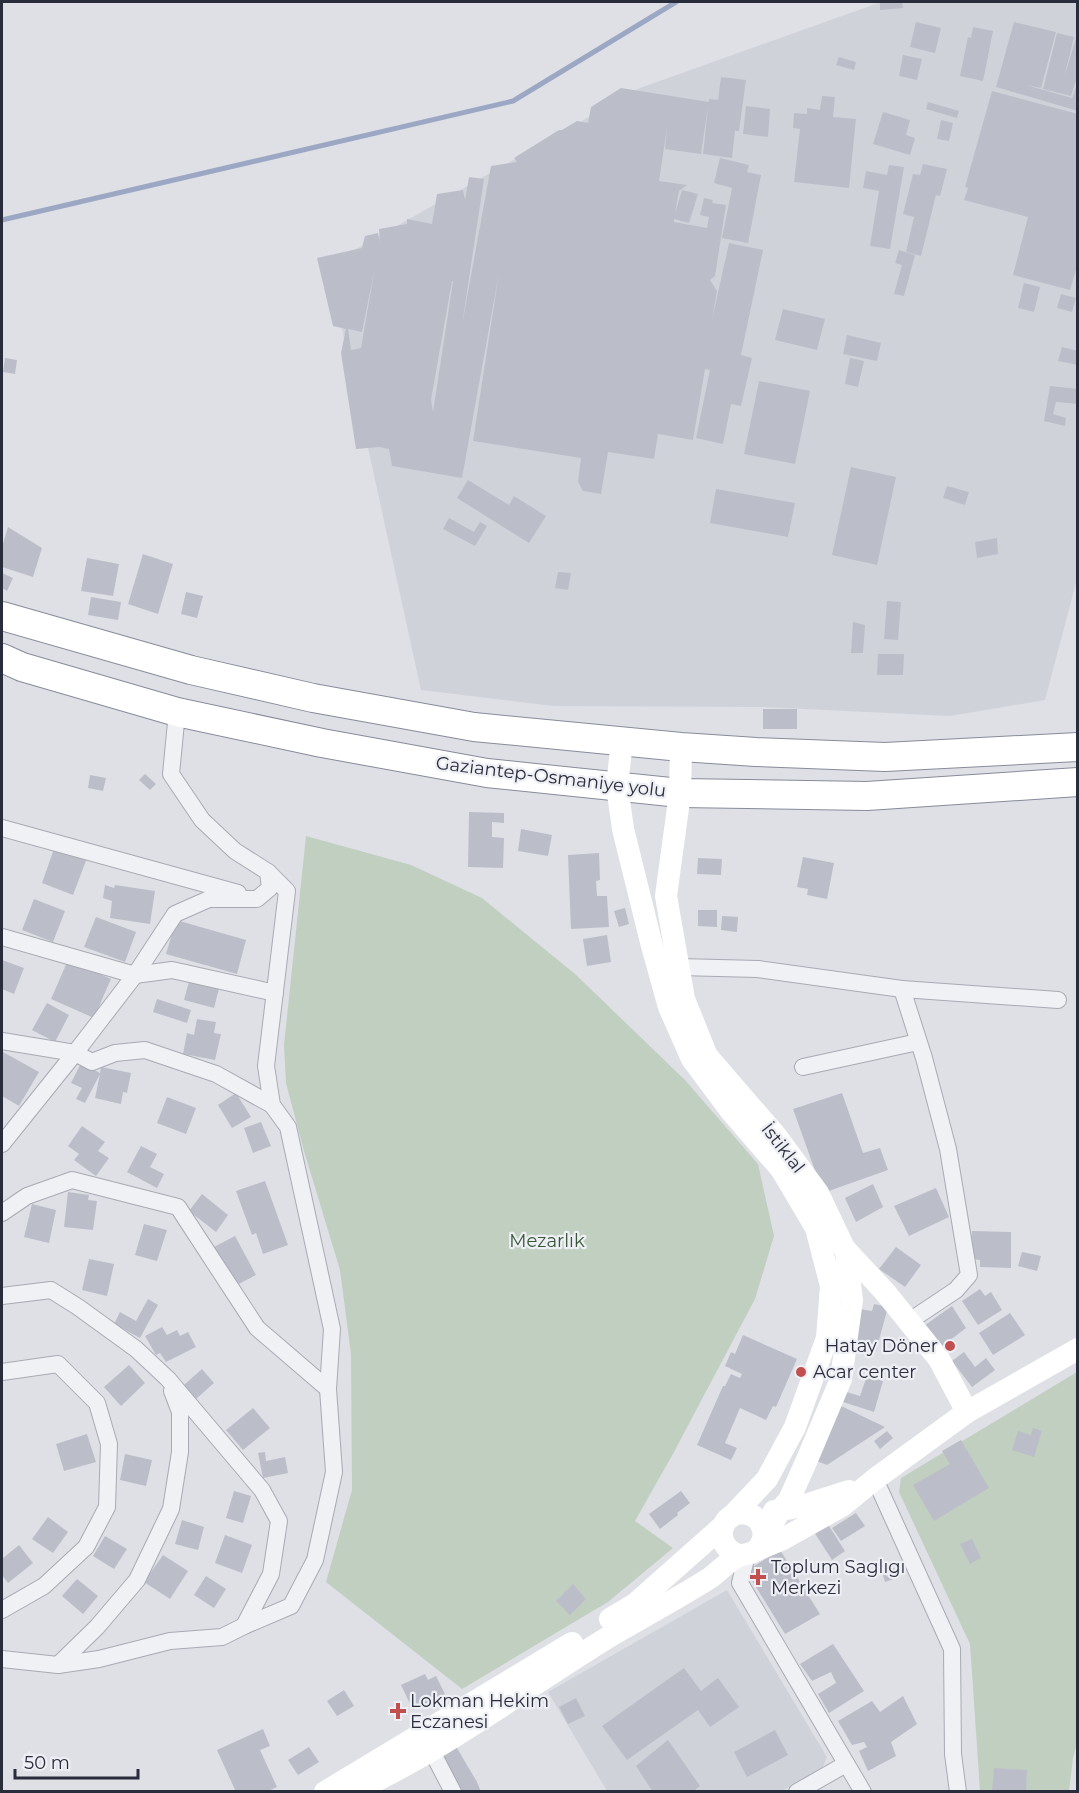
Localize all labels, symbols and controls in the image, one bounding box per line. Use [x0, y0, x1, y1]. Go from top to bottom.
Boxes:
street label: Gaziantep-Osmaniye yolu [435, 752, 667, 802]
street label: İstiklal [757, 1119, 809, 1177]
park label: Mezarlık [509, 1230, 585, 1252]
place label: Hatay Döner [825, 1335, 938, 1357]
marker: Hatay Döner [943, 1339, 957, 1353]
place label: Acar center [813, 1361, 917, 1383]
marker: Acar center [794, 1365, 808, 1379]
place label: Toplum Saglıgı Merkezi [771, 1556, 905, 1599]
marker: Toplum Saglıgı Merkezi [749, 1568, 767, 1586]
place label: Lokman Hekim Eczanesi [410, 1690, 549, 1733]
marker: Lokman Hekim Eczanesi [391, 1704, 405, 1718]
scale bar [15, 1742, 138, 1780]
text: 50 m [24, 1752, 70, 1774]

